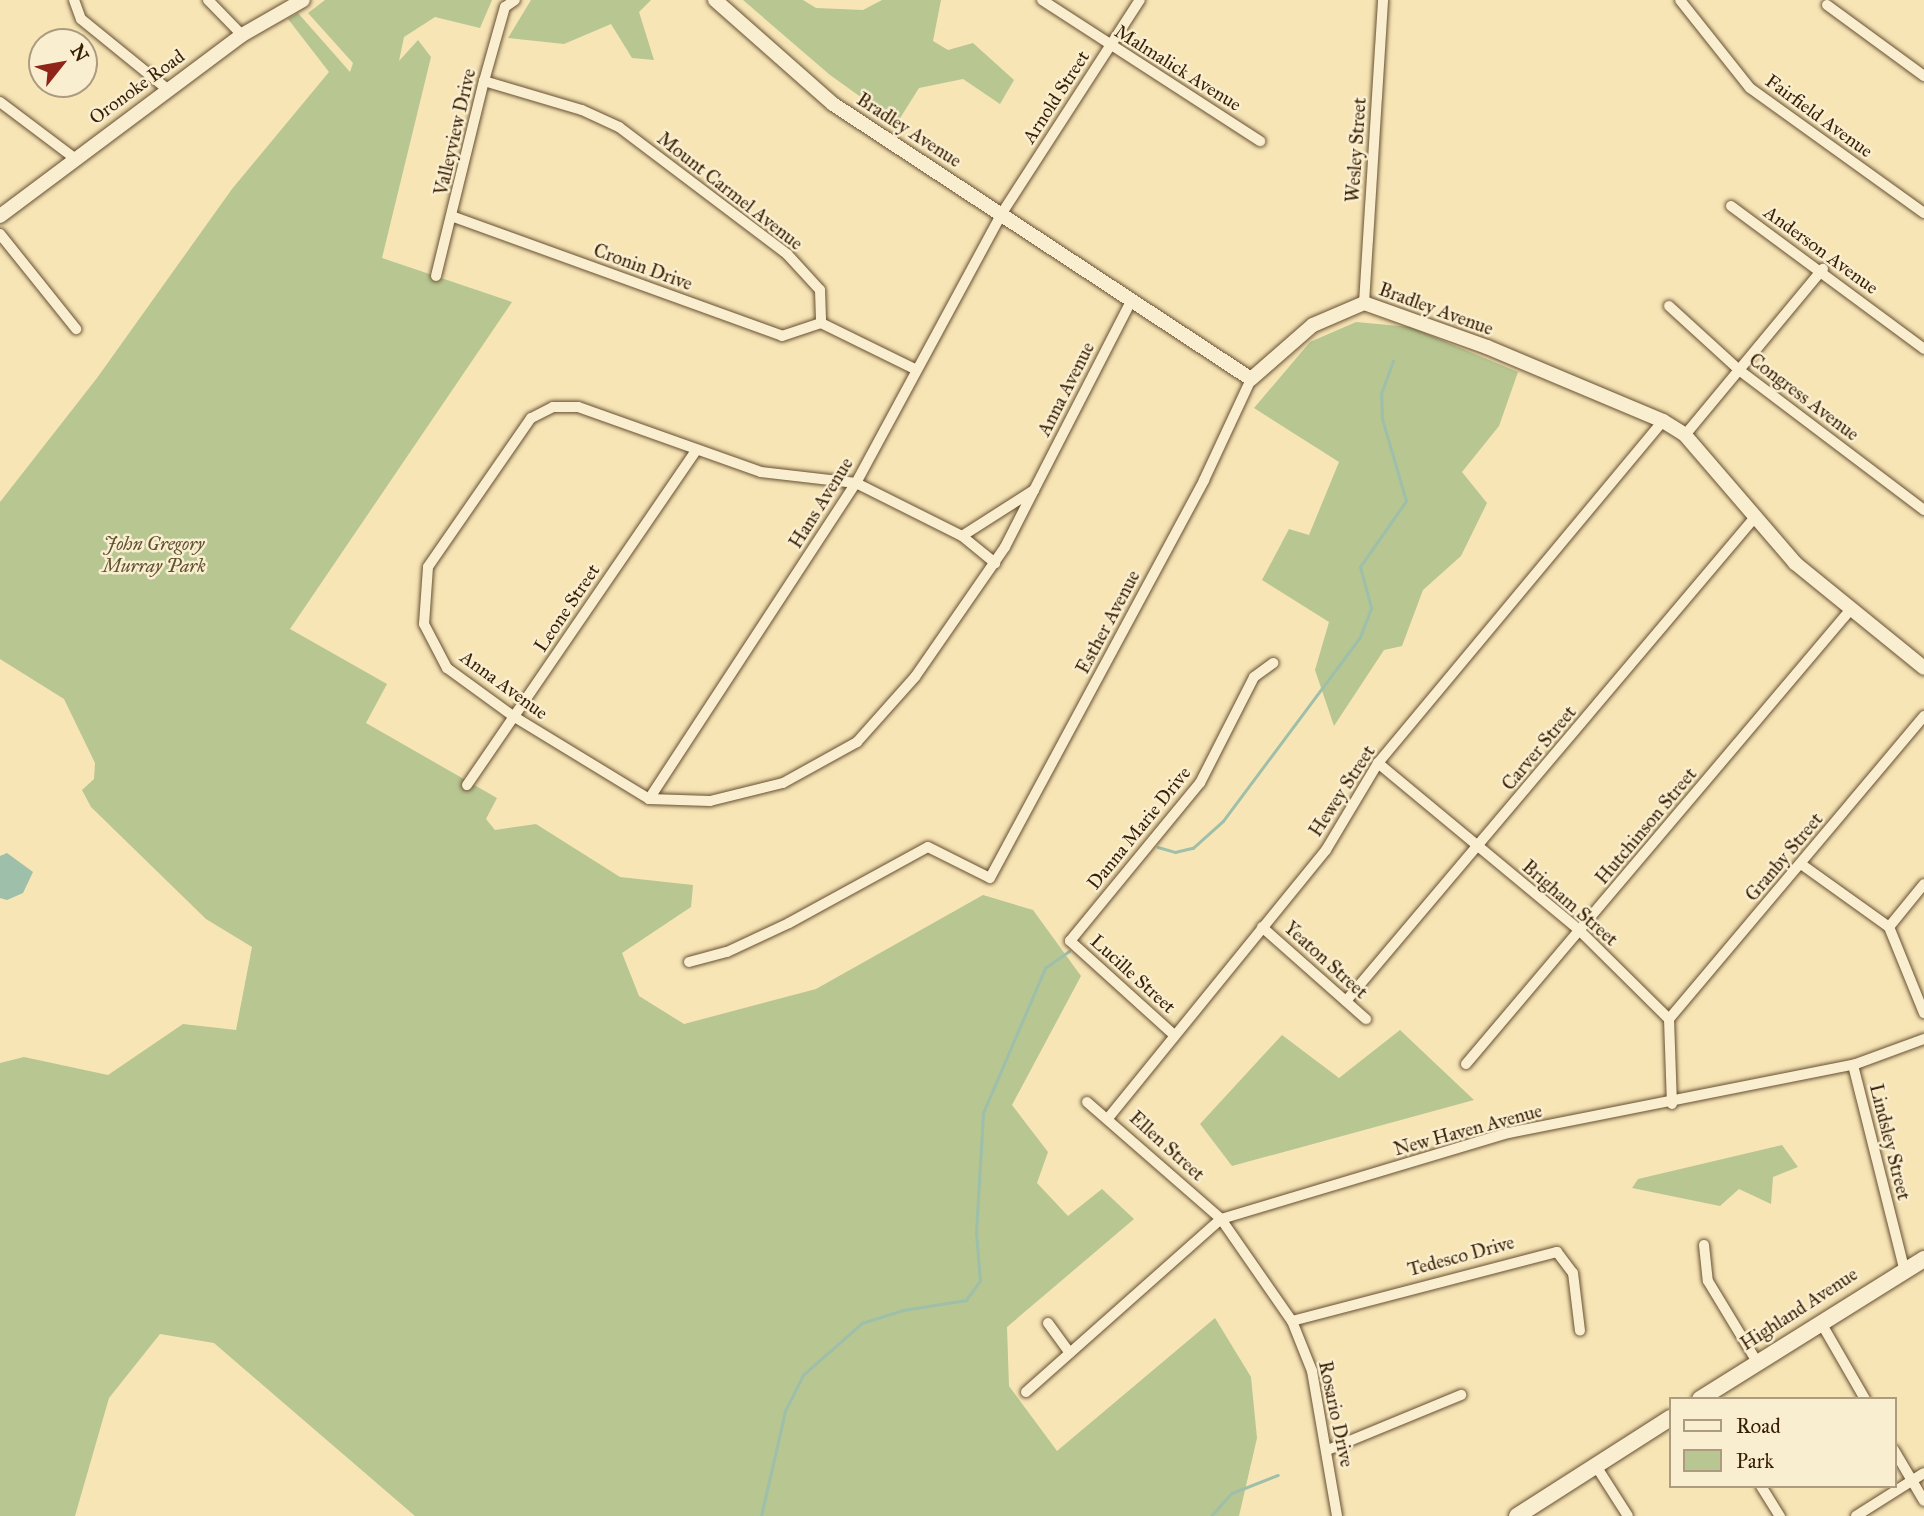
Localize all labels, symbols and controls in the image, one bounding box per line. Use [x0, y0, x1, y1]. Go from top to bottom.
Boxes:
street label: Malmalick Avenue [1110, 20, 1246, 116]
north arrow [28, 28, 98, 98]
text: N [66, 40, 94, 66]
street label: Oronoke Road [85, 45, 189, 129]
street label: Arnold Street [1018, 46, 1094, 148]
street label: Valleyview Drive [429, 66, 481, 198]
street label: Fairfield Avenue [1761, 69, 1877, 163]
street label: Bradley Avenue [852, 88, 966, 172]
street label: Wesley Street [1341, 97, 1371, 203]
street label: Mount Carmel Avenue [653, 127, 807, 255]
street label: Anderson Avenue [1759, 201, 1883, 299]
street label: Cronin Drive [590, 239, 696, 295]
street label: Bradley Avenue [1376, 278, 1496, 340]
street label: Anna Avenue [1033, 338, 1099, 440]
street label: Congress Avenue [1745, 348, 1863, 446]
street label: Hans Avenue [784, 453, 858, 553]
park label: John Gregory Murray Park [102, 533, 206, 577]
street label: Leone Street [529, 560, 605, 656]
street label: Esther Avenue [1071, 566, 1145, 678]
street label: Anna Avenue [456, 646, 552, 724]
street label: Carver Street [1497, 701, 1581, 795]
street label: Hewey Street [1304, 741, 1380, 841]
street label: Danna Marie Drive [1082, 762, 1196, 894]
street label: Hutchinson Street [1591, 763, 1701, 889]
street label: Granby Street [1740, 808, 1828, 906]
street label: Brigham Street [1517, 855, 1623, 951]
street label: Yeaton Street [1279, 916, 1373, 1004]
street label: Lucille Street [1086, 930, 1180, 1018]
street label: Lindsley Street [1865, 1081, 1915, 1203]
street label: New Haven Avenue [1391, 1099, 1545, 1161]
street label: Ellen Street [1125, 1106, 1209, 1186]
street label: Tedesco Drive [1405, 1231, 1517, 1281]
street label: Highland Avenue [1736, 1263, 1862, 1355]
street label: Rosario Drive [1314, 1359, 1358, 1469]
legend [1668, 1397, 1896, 1488]
text: Road [1736, 1413, 1781, 1439]
text: Park [1736, 1448, 1774, 1474]

